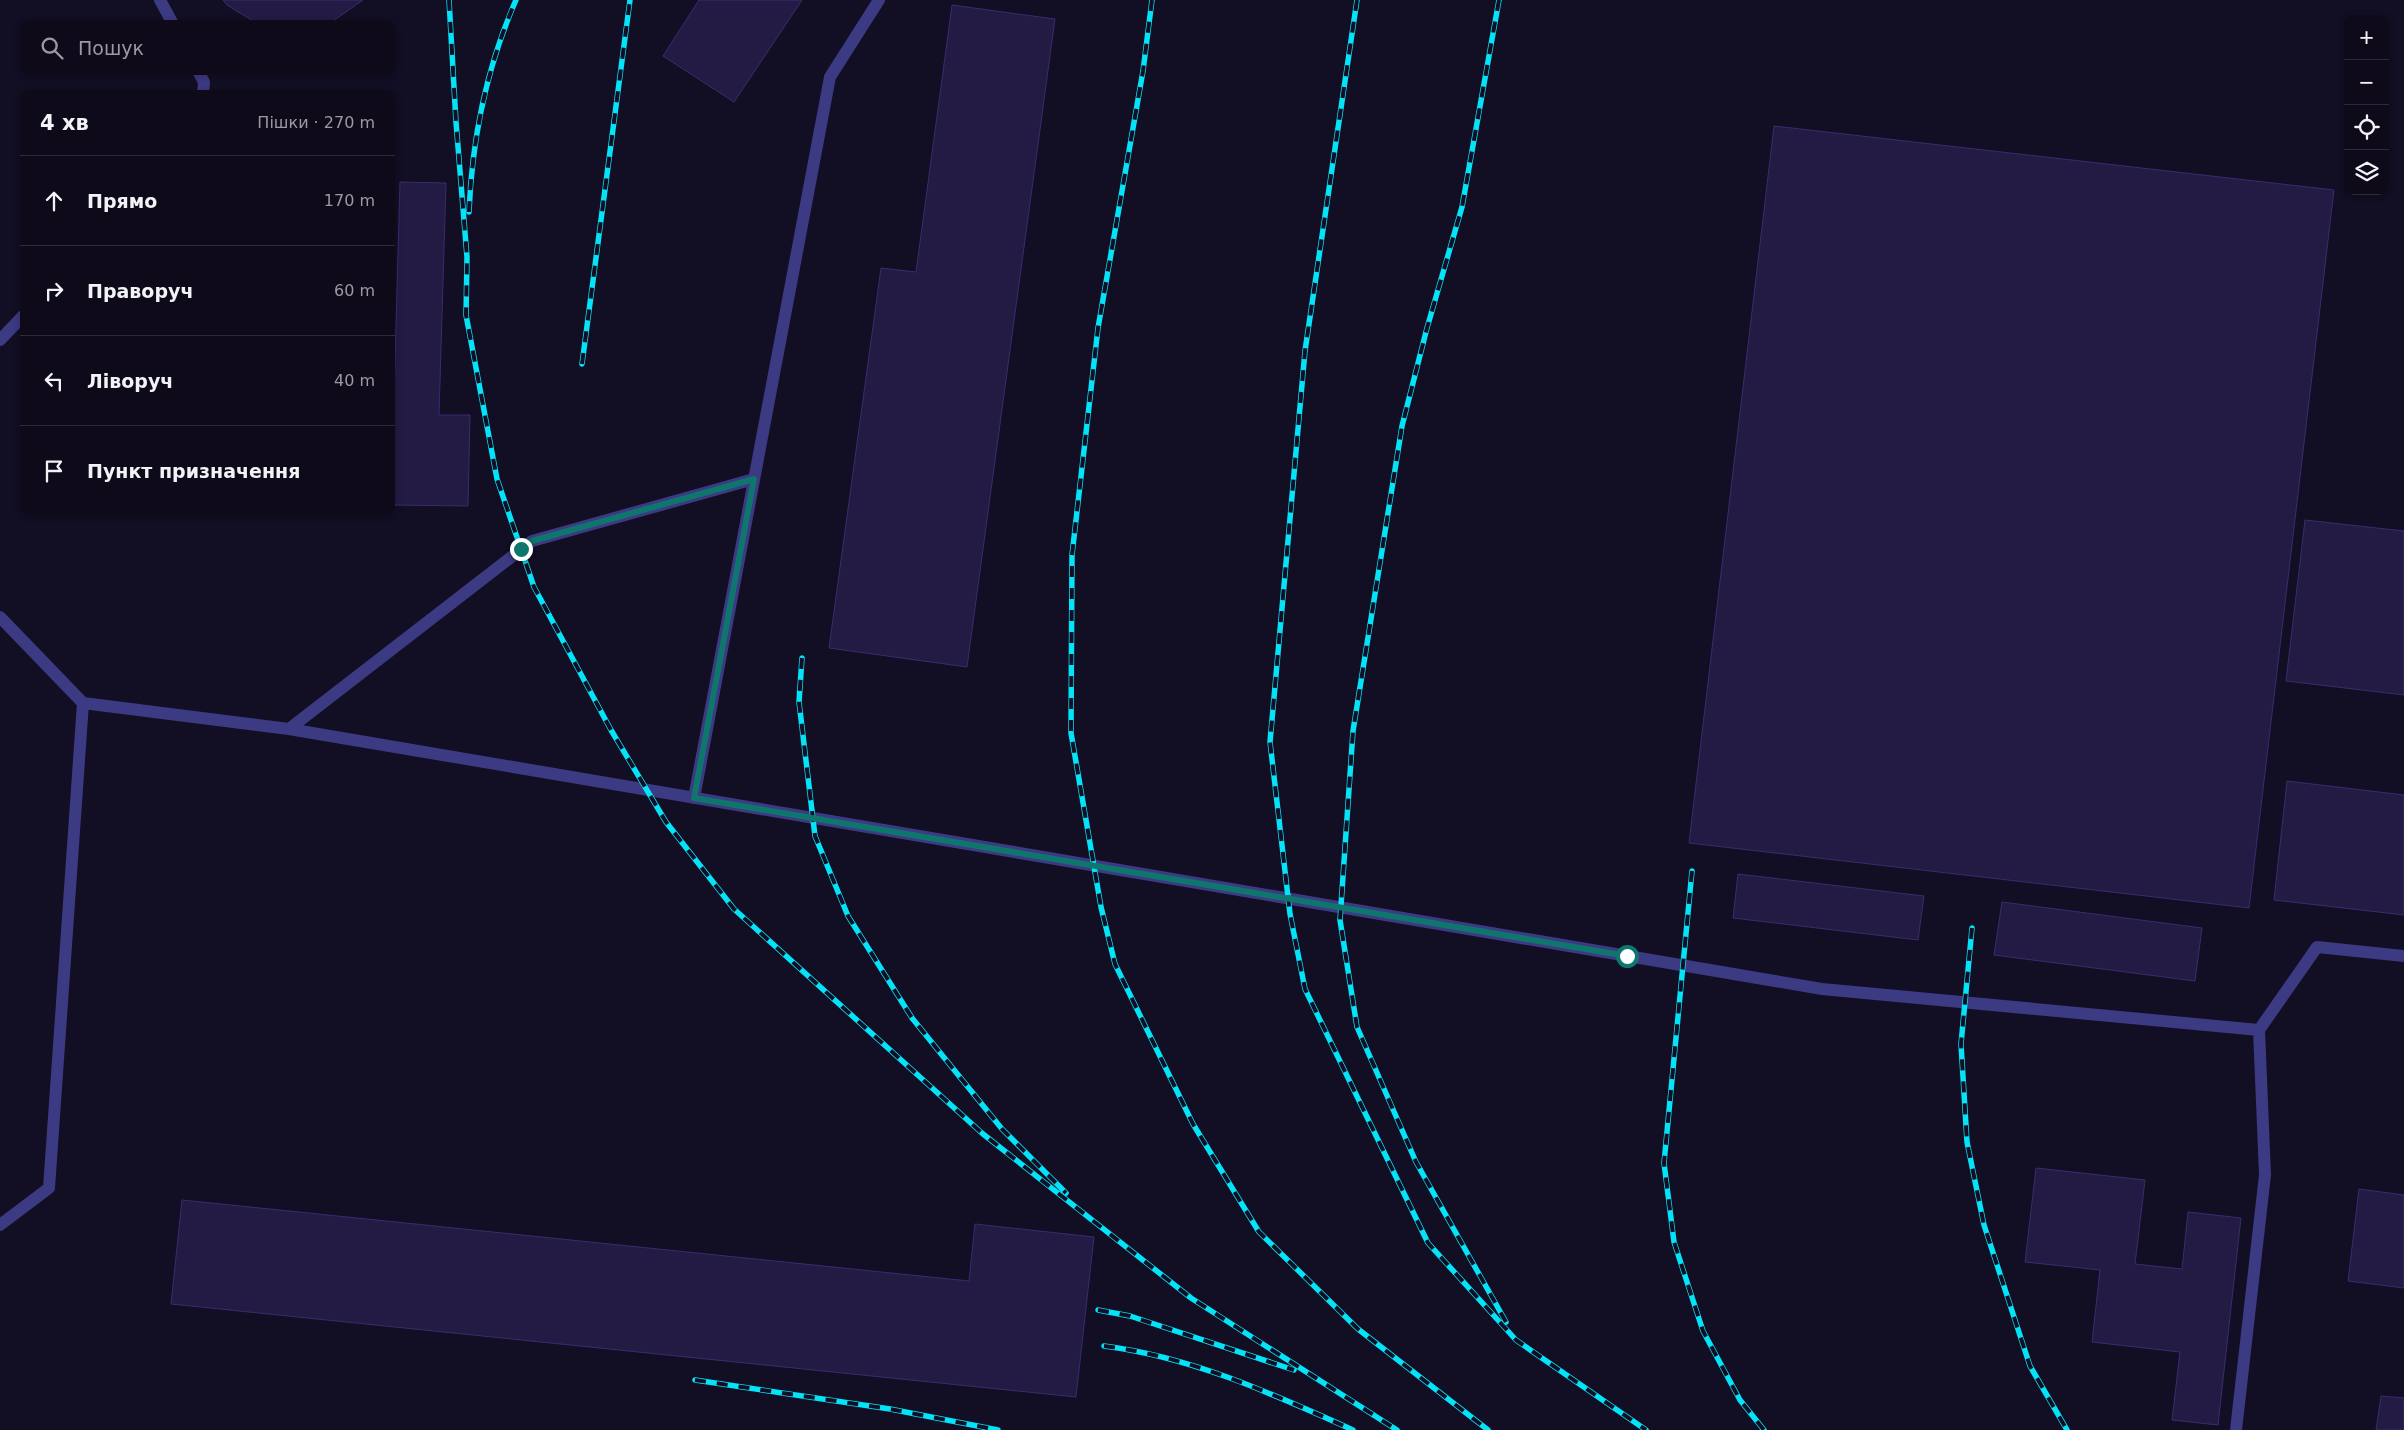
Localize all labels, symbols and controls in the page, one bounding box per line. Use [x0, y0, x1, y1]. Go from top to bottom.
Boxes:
map controls [2344, 15, 2389, 195]
button: + [2344, 15, 2389, 60]
search box [20, 20, 395, 75]
icon: search [38, 34, 66, 62]
text: Пошук [78, 37, 144, 59]
button: − [2344, 60, 2389, 105]
button: locate [2344, 105, 2389, 150]
text: 4 хв [40, 111, 89, 135]
text: Пішки · 270 m [257, 113, 375, 132]
button: layers [2344, 150, 2389, 195]
icon: ahead [40, 187, 68, 215]
text: Прямо [87, 190, 157, 212]
text: 170 m [324, 191, 375, 210]
icon: right [40, 277, 68, 305]
text: Праворуч [87, 280, 193, 302]
text: 60 m [334, 281, 375, 300]
icon: left [40, 367, 68, 395]
text: Ліворуч [87, 370, 173, 392]
text: 40 m [334, 371, 375, 390]
icon: arrive [40, 457, 68, 485]
text: Пункт призначення [87, 460, 300, 482]
route end [510, 538, 533, 561]
route start [1616, 945, 1639, 968]

